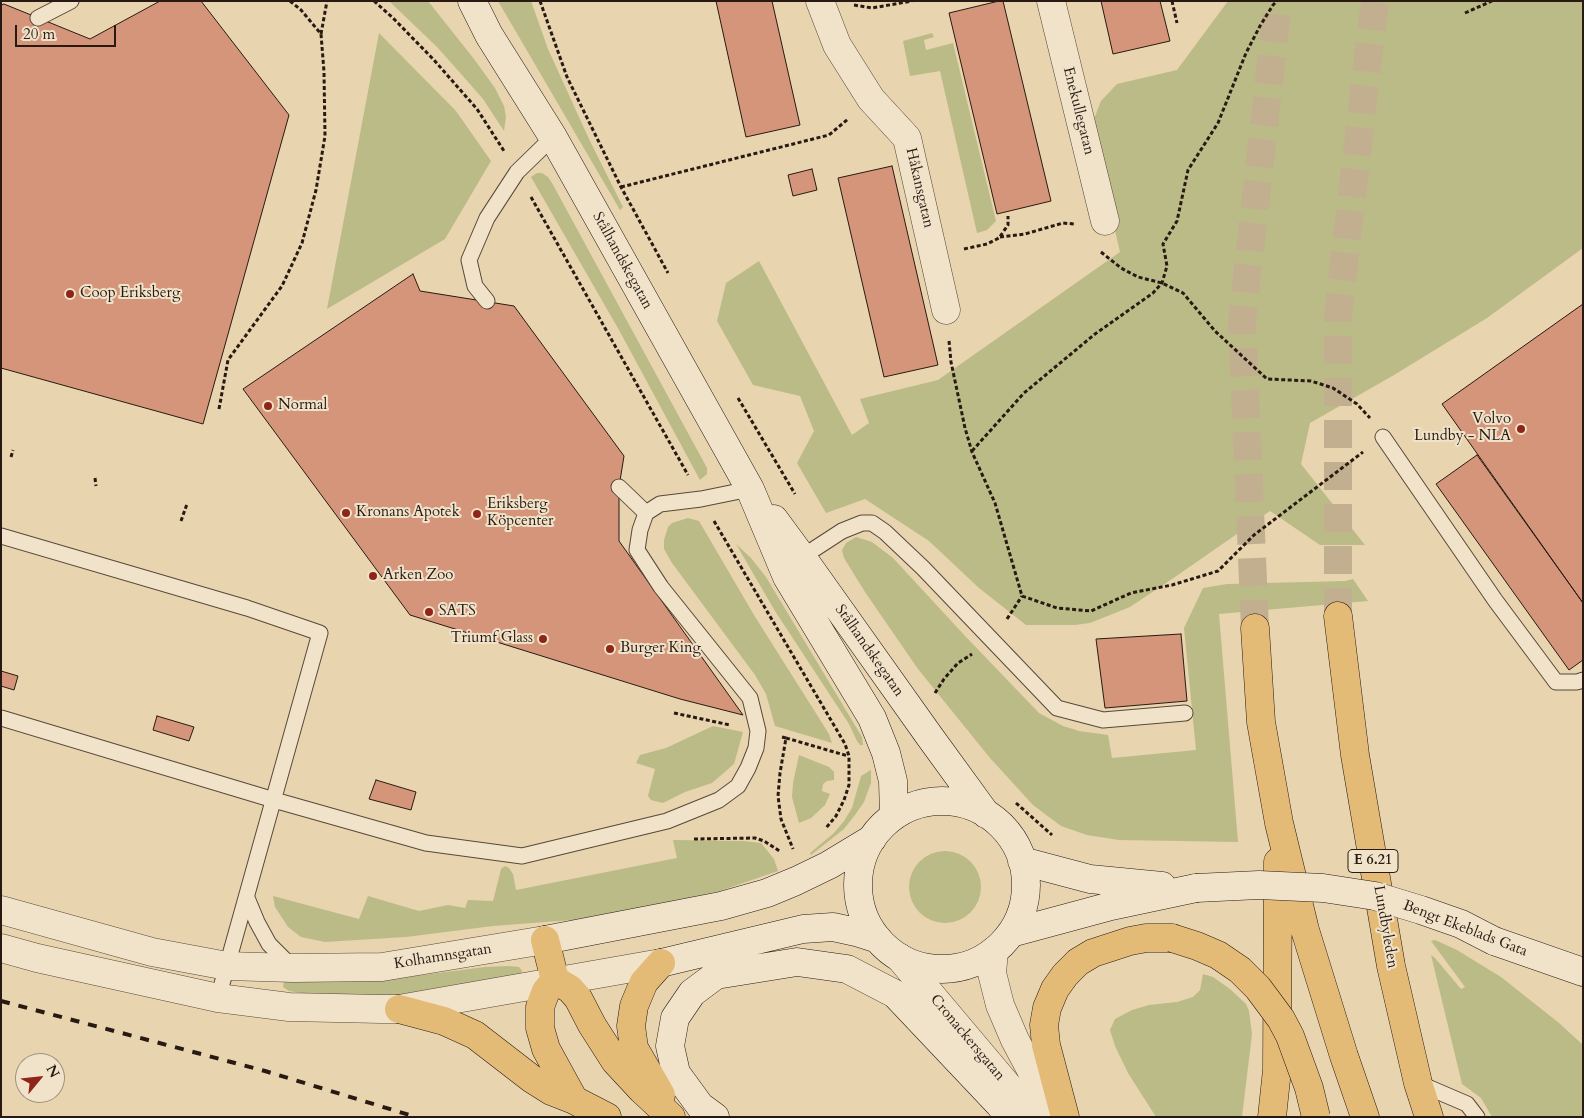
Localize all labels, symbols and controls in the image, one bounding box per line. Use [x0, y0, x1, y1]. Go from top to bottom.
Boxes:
scale bar [18, 15, 119, 47]
text: 20 m [23, 24, 55, 44]
street label: Enekullegatan [1058, 65, 1098, 157]
street label: Håkansgatan [901, 146, 937, 230]
street label: Stålhandskegatan [588, 209, 656, 313]
place label: Coop Eriksberg [80, 285, 180, 303]
marker: Coop Eriksberg [64, 288, 76, 300]
place label: Normal [278, 397, 327, 415]
marker: Normal [262, 400, 274, 412]
place label: Volvo Lundby - NLA [1414, 411, 1511, 446]
marker: Volvo Lundby - NLA [1515, 423, 1527, 435]
place label: Eriksberg Köpcenter [487, 496, 553, 531]
place label: Kronans Apotek [356, 504, 460, 522]
marker: Kronans Apotek [340, 507, 352, 519]
marker: Eriksberg Köpcenter [471, 508, 483, 520]
place label: Arken Zoo [383, 567, 453, 585]
marker: Arken Zoo [367, 570, 379, 582]
street label: Stålhandskegatan [831, 601, 907, 701]
place label: SATS [439, 603, 476, 621]
marker: SATS [423, 606, 435, 618]
place label: Triumf Glass [451, 630, 533, 648]
marker: Triumf Glass [537, 633, 549, 645]
place label: Burger King [620, 640, 701, 658]
marker: Burger King [604, 643, 616, 655]
road number: E 6.21 [1348, 849, 1398, 872]
street label: Lundbyleden [1369, 884, 1401, 970]
street label: Bengt Ekeblads Gata [1400, 897, 1530, 961]
street label: Kolhamnsgatan [393, 940, 493, 974]
street label: Cronackersgatan [926, 991, 1008, 1085]
north arrow [15, 1053, 65, 1103]
text: N [42, 1061, 64, 1081]

